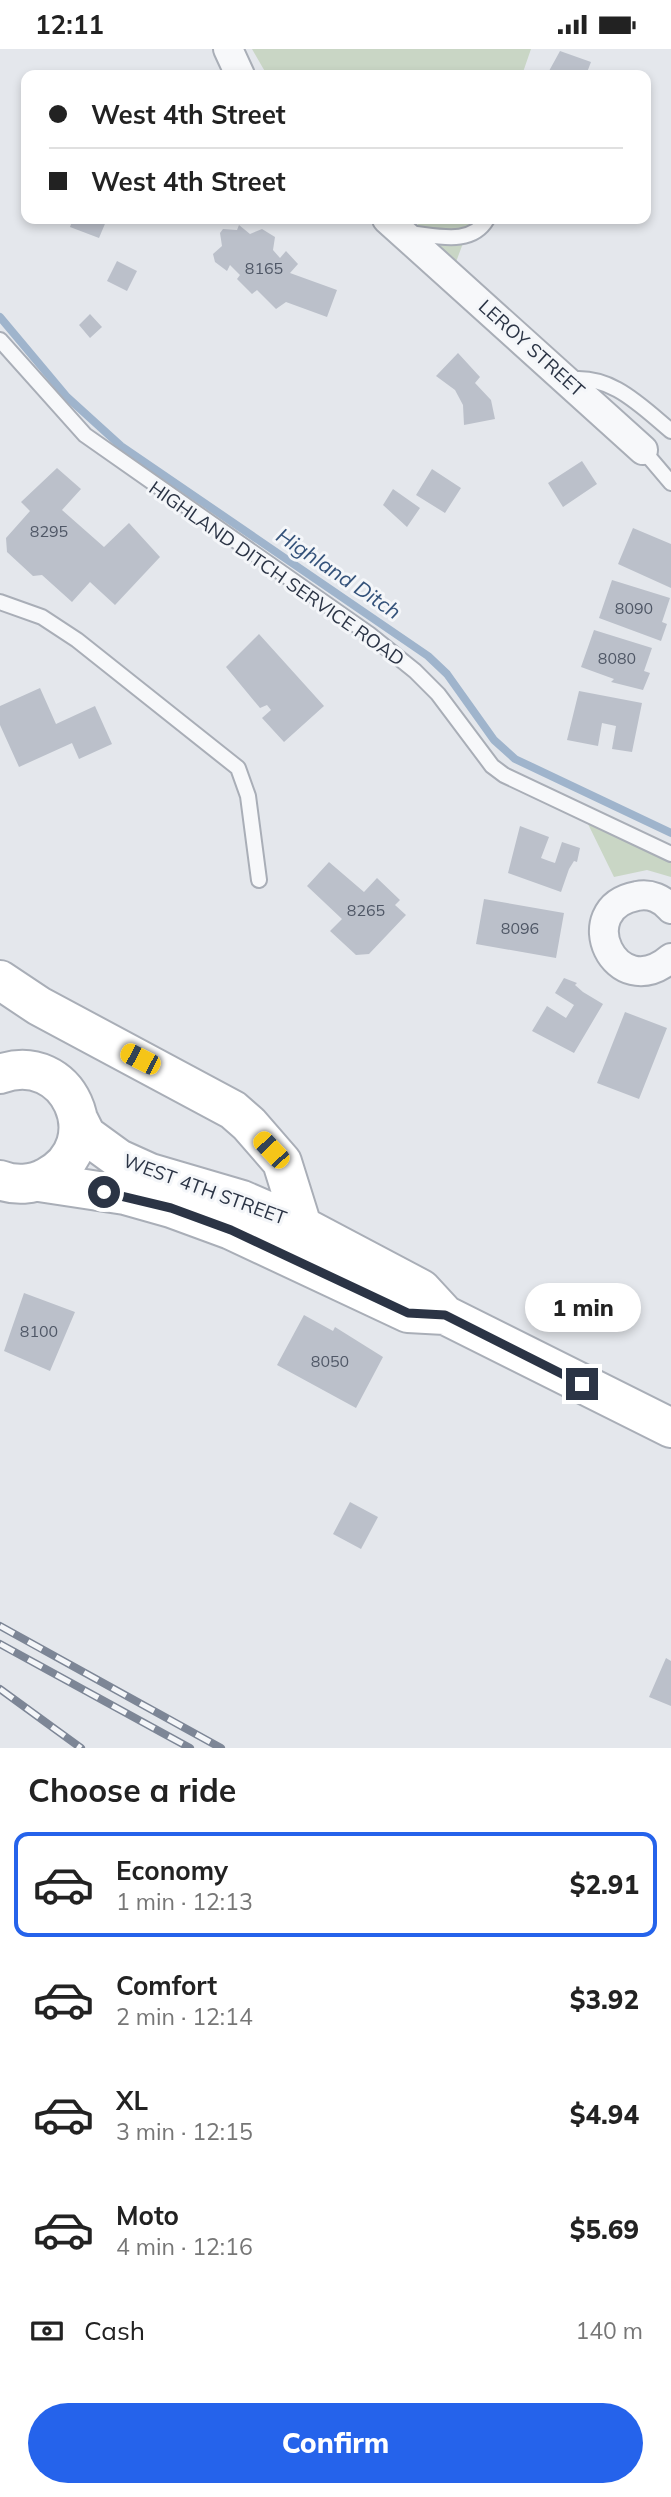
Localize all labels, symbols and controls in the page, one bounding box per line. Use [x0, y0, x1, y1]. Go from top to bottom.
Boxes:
text: 12:11 [35, 8, 104, 41]
text: West 4th Street [91, 98, 286, 131]
text: West 4th Street [91, 165, 286, 198]
house number: 8165 [245, 258, 283, 278]
street label: LEROY STREET [474, 294, 590, 402]
street label: HIGHLAND DITCH SERVICE ROAD [145, 475, 409, 671]
house number: 8295 [30, 521, 68, 541]
water label: Highland Ditch [272, 522, 406, 624]
house number: 8090 [615, 598, 653, 618]
house number: 8080 [598, 648, 636, 668]
house number: 8265 [347, 900, 385, 920]
house number: 8096 [501, 918, 539, 938]
car [117, 1040, 164, 1078]
car [249, 1127, 294, 1173]
street label: WEST 4TH STREET [120, 1148, 291, 1230]
route start [88, 1176, 120, 1208]
callout: 1 min [524, 1283, 640, 1331]
text: 1 min [552, 1293, 614, 1322]
house number: 8100 [20, 1321, 58, 1341]
house number: 8050 [311, 1351, 349, 1371]
route end [566, 1368, 598, 1400]
text: Choose a ride [28, 1770, 236, 1810]
icon: car [32, 1853, 95, 1916]
text: Economy [116, 1854, 228, 1887]
text: $2.91 [570, 1868, 639, 1901]
text: 1 min · 12:13 [116, 1887, 253, 1916]
icon: car [32, 1968, 95, 2031]
text: Comfort [116, 1969, 217, 2002]
text: $3.92 [570, 1983, 639, 2016]
text: 2 min · 12:14 [116, 2002, 253, 2031]
icon: car [32, 2083, 95, 2146]
text: XL [116, 2084, 148, 2117]
text: $4.94 [570, 2098, 639, 2131]
text: 3 min · 12:15 [116, 2117, 253, 2146]
icon: car [32, 2198, 95, 2261]
text: Moto [116, 2199, 179, 2232]
text: $5.69 [570, 2213, 639, 2246]
text: 4 min · 12:16 [116, 2232, 253, 2261]
icon: cash [28, 2312, 66, 2350]
text: Cash [84, 2314, 145, 2347]
text: 140 m [575, 2316, 643, 2345]
button: Confirm [28, 2403, 643, 2483]

